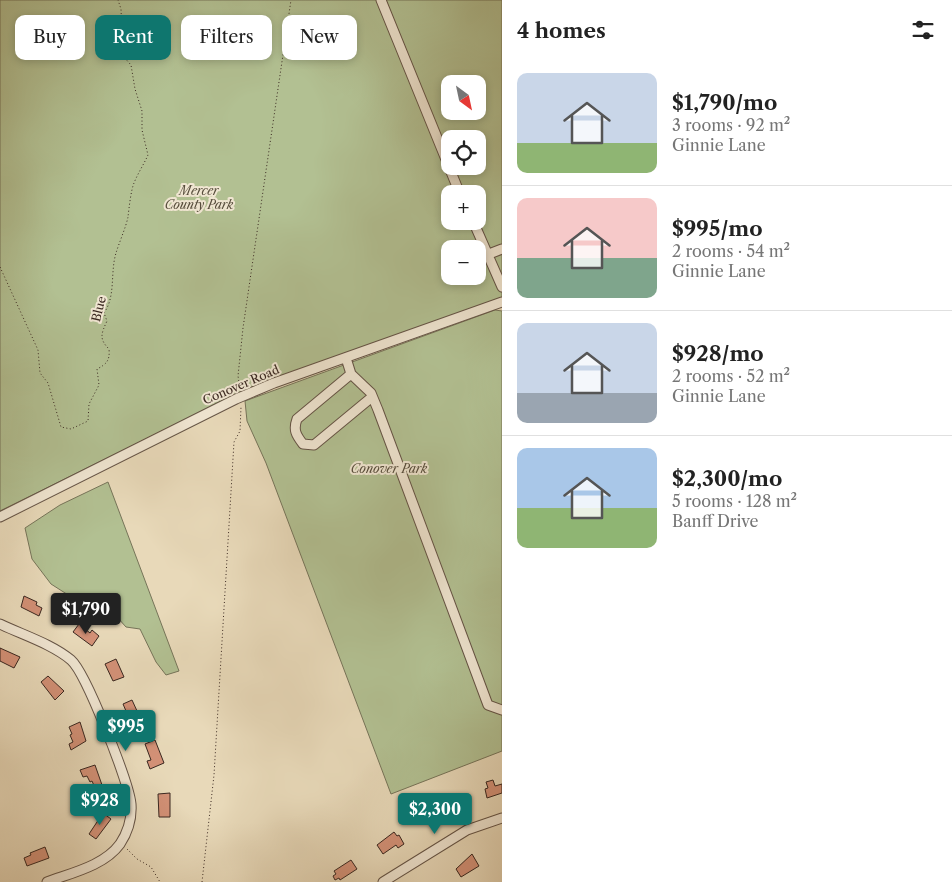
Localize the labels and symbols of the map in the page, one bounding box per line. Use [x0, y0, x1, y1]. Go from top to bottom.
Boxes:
north arrow [441, 75, 486, 120]
park label: Mercer County Park [165, 183, 234, 212]
street label: Blue [88, 294, 109, 323]
street label: Conover Road [200, 361, 282, 407]
park label: Conover Park [351, 461, 428, 476]
pin: $1,790 [45, 592, 127, 635]
pin: $995 [96, 710, 156, 752]
pin: $928 [70, 784, 130, 826]
pin: $2,300 [394, 792, 476, 835]

